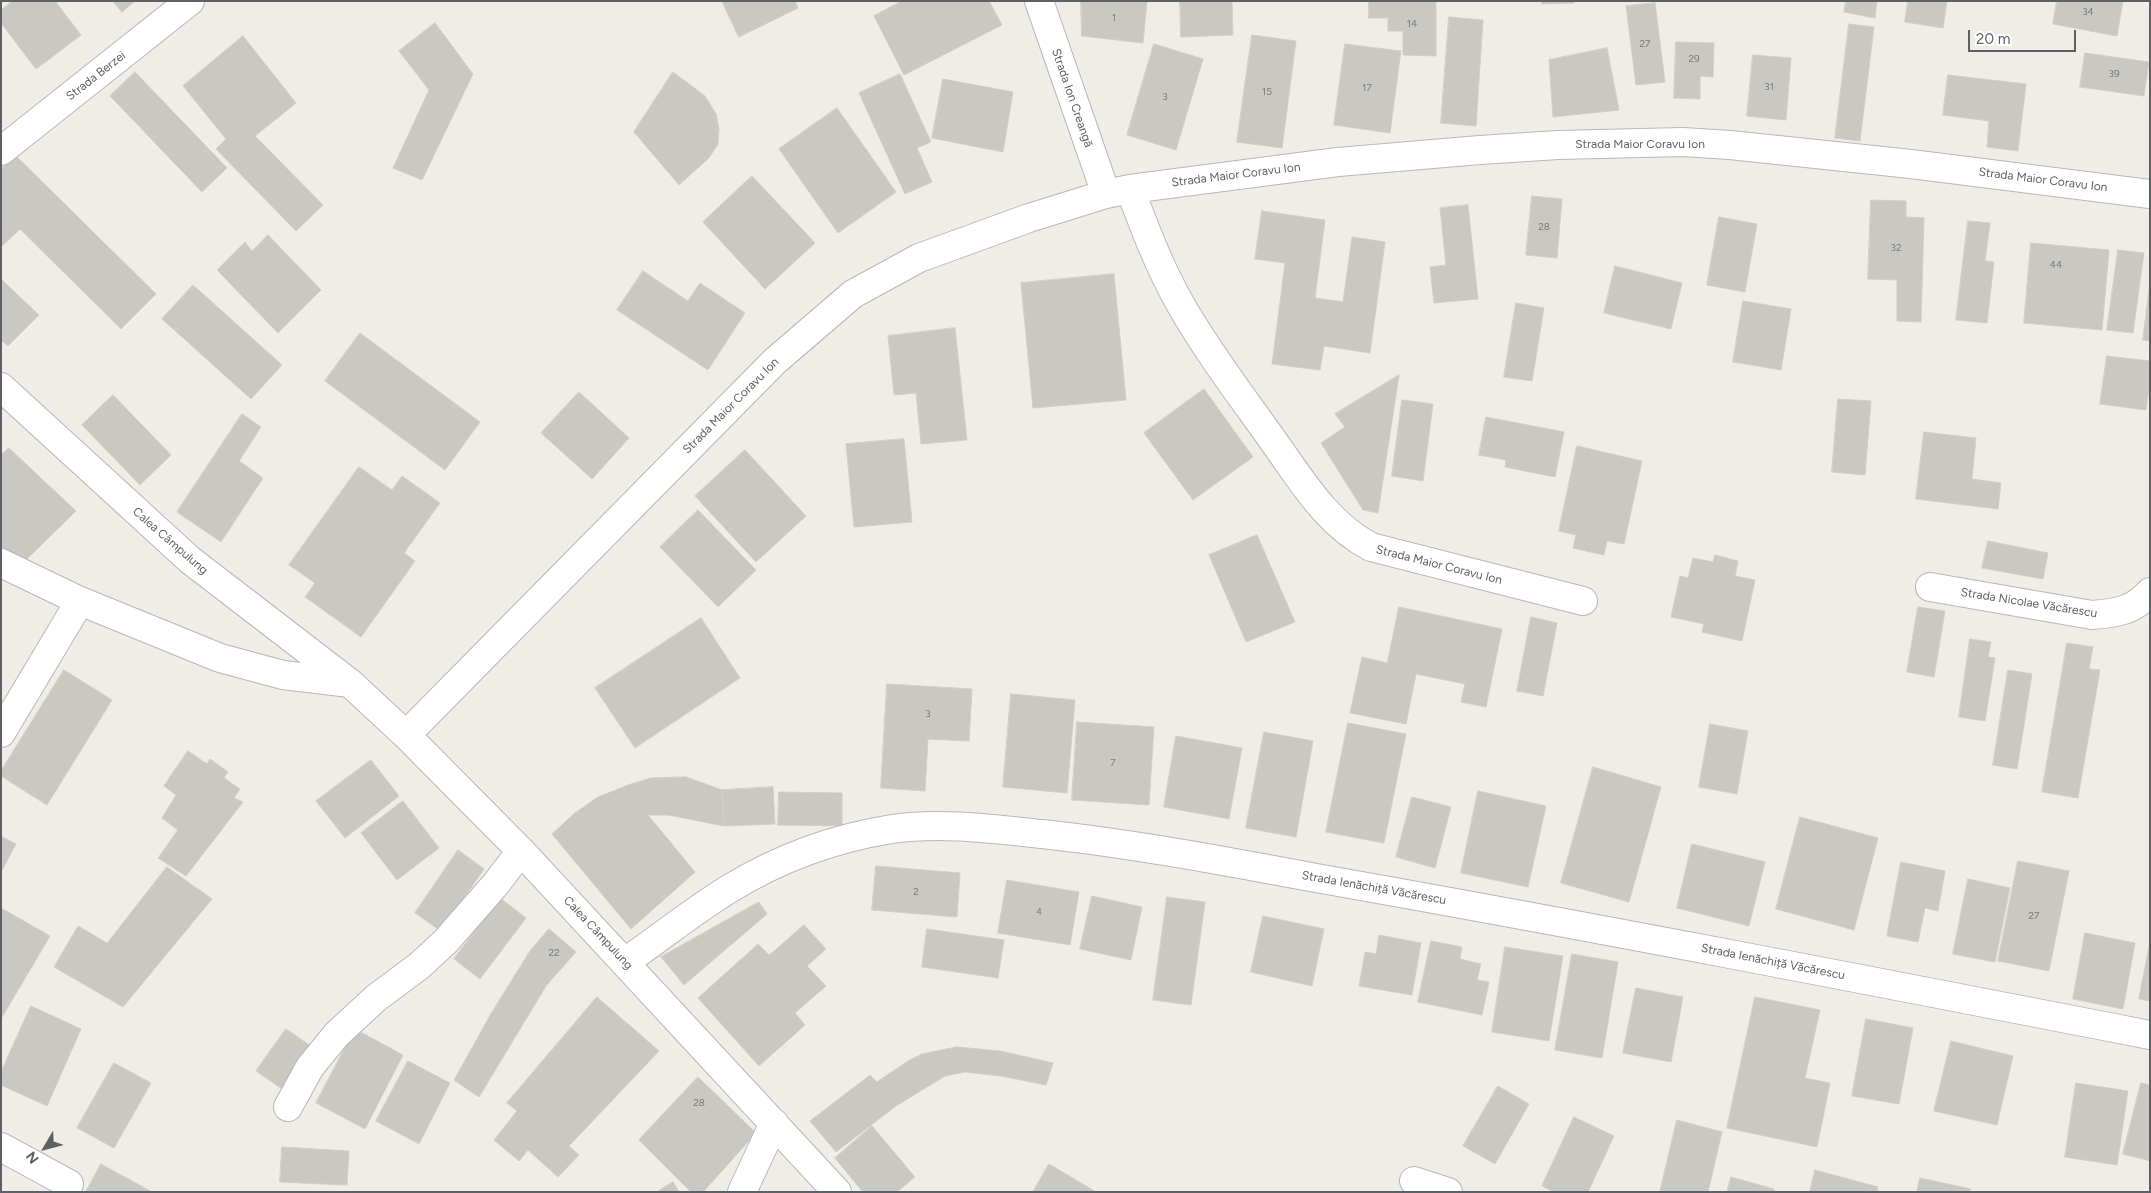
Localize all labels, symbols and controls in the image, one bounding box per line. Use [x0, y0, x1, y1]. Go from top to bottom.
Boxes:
house number: 34 [2082, 6, 2094, 18]
house number: 1 [1112, 12, 1116, 24]
house number: 14 [1407, 18, 1417, 30]
scale bar [1971, 20, 2078, 52]
text: 20 m [1976, 30, 2010, 48]
house number: 27 [1640, 38, 1650, 50]
street label: Strada Ion Creangă [1048, 47, 1096, 149]
street label: Strada Berzei [63, 48, 129, 104]
house number: 29 [1688, 53, 1700, 65]
house number: 39 [2108, 68, 2120, 80]
house number: 31 [1764, 81, 1774, 93]
house number: 17 [1362, 82, 1372, 94]
house number: 15 [1262, 86, 1272, 98]
house number: 3 [1162, 91, 1168, 103]
street label: Strada Maior Coravu Ion [1575, 137, 1705, 151]
street label: Strada Maior Coravu Ion [1171, 160, 1301, 190]
street label: Strada Maior Coravu Ion [1978, 165, 2108, 195]
house number: 28 [1538, 221, 1550, 233]
house number: 32 [1890, 242, 1902, 254]
house number: 44 [2050, 259, 2062, 271]
street label: Strada Maior Coravu Ion [680, 355, 782, 457]
street label: Calea Câmpulung [129, 504, 211, 578]
street label: Strada Maior Coravu Ion [1374, 542, 1504, 588]
street label: Strada Nicolae Văcărescu [1960, 585, 2098, 621]
house number: 3 [925, 708, 931, 720]
house number: 7 [1110, 757, 1116, 769]
street label: Strada Ienăchiță Văcărescu [1301, 868, 1447, 908]
house number: 2 [913, 886, 919, 898]
street label: Calea Câmpulung [560, 893, 636, 973]
house number: 4 [1036, 906, 1042, 918]
house number: 27 [2029, 910, 2039, 922]
street label: Strada Ienăchiță Văcărescu [1700, 941, 1846, 983]
house number: 22 [548, 947, 560, 959]
house number: 28 [693, 1097, 705, 1109]
north arrow [20, 1123, 70, 1173]
text: N [23, 1148, 43, 1167]

